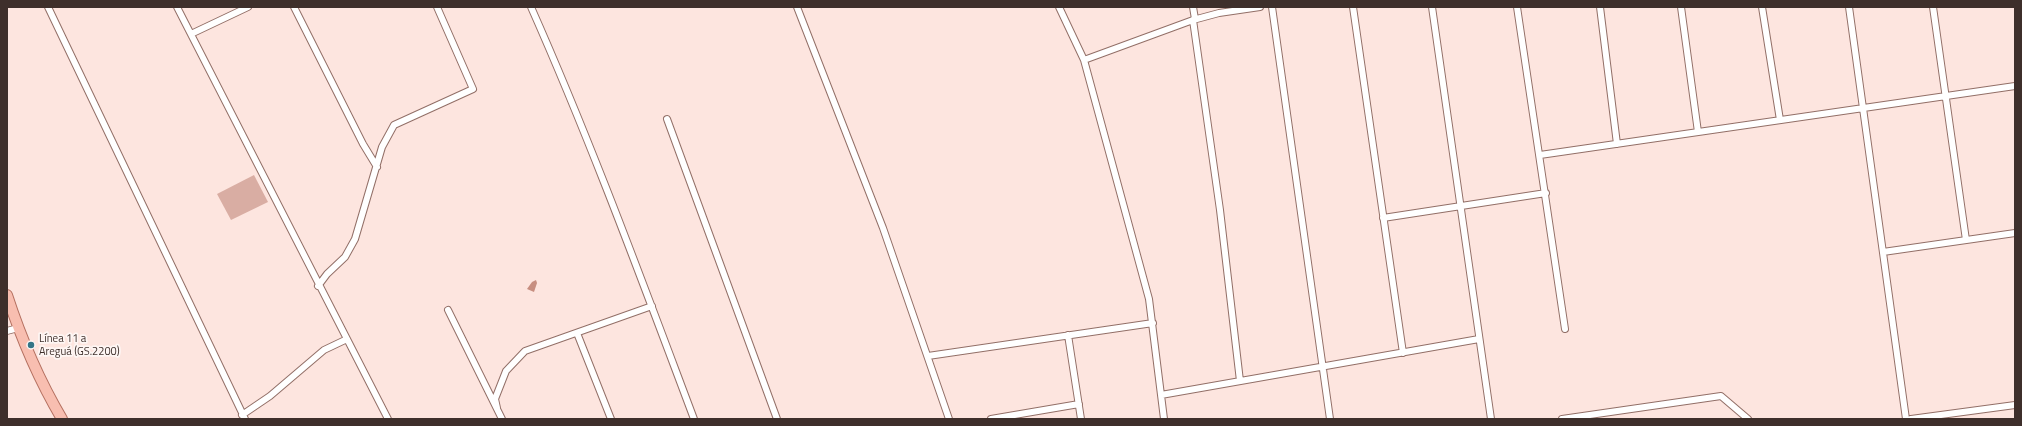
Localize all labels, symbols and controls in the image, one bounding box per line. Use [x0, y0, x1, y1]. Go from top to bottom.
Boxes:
place label: Línea 11 a Areguá (GS.2200) [39, 332, 120, 358]
marker: Línea 11 a Areguá (GS.2200) [26, 340, 36, 350]

